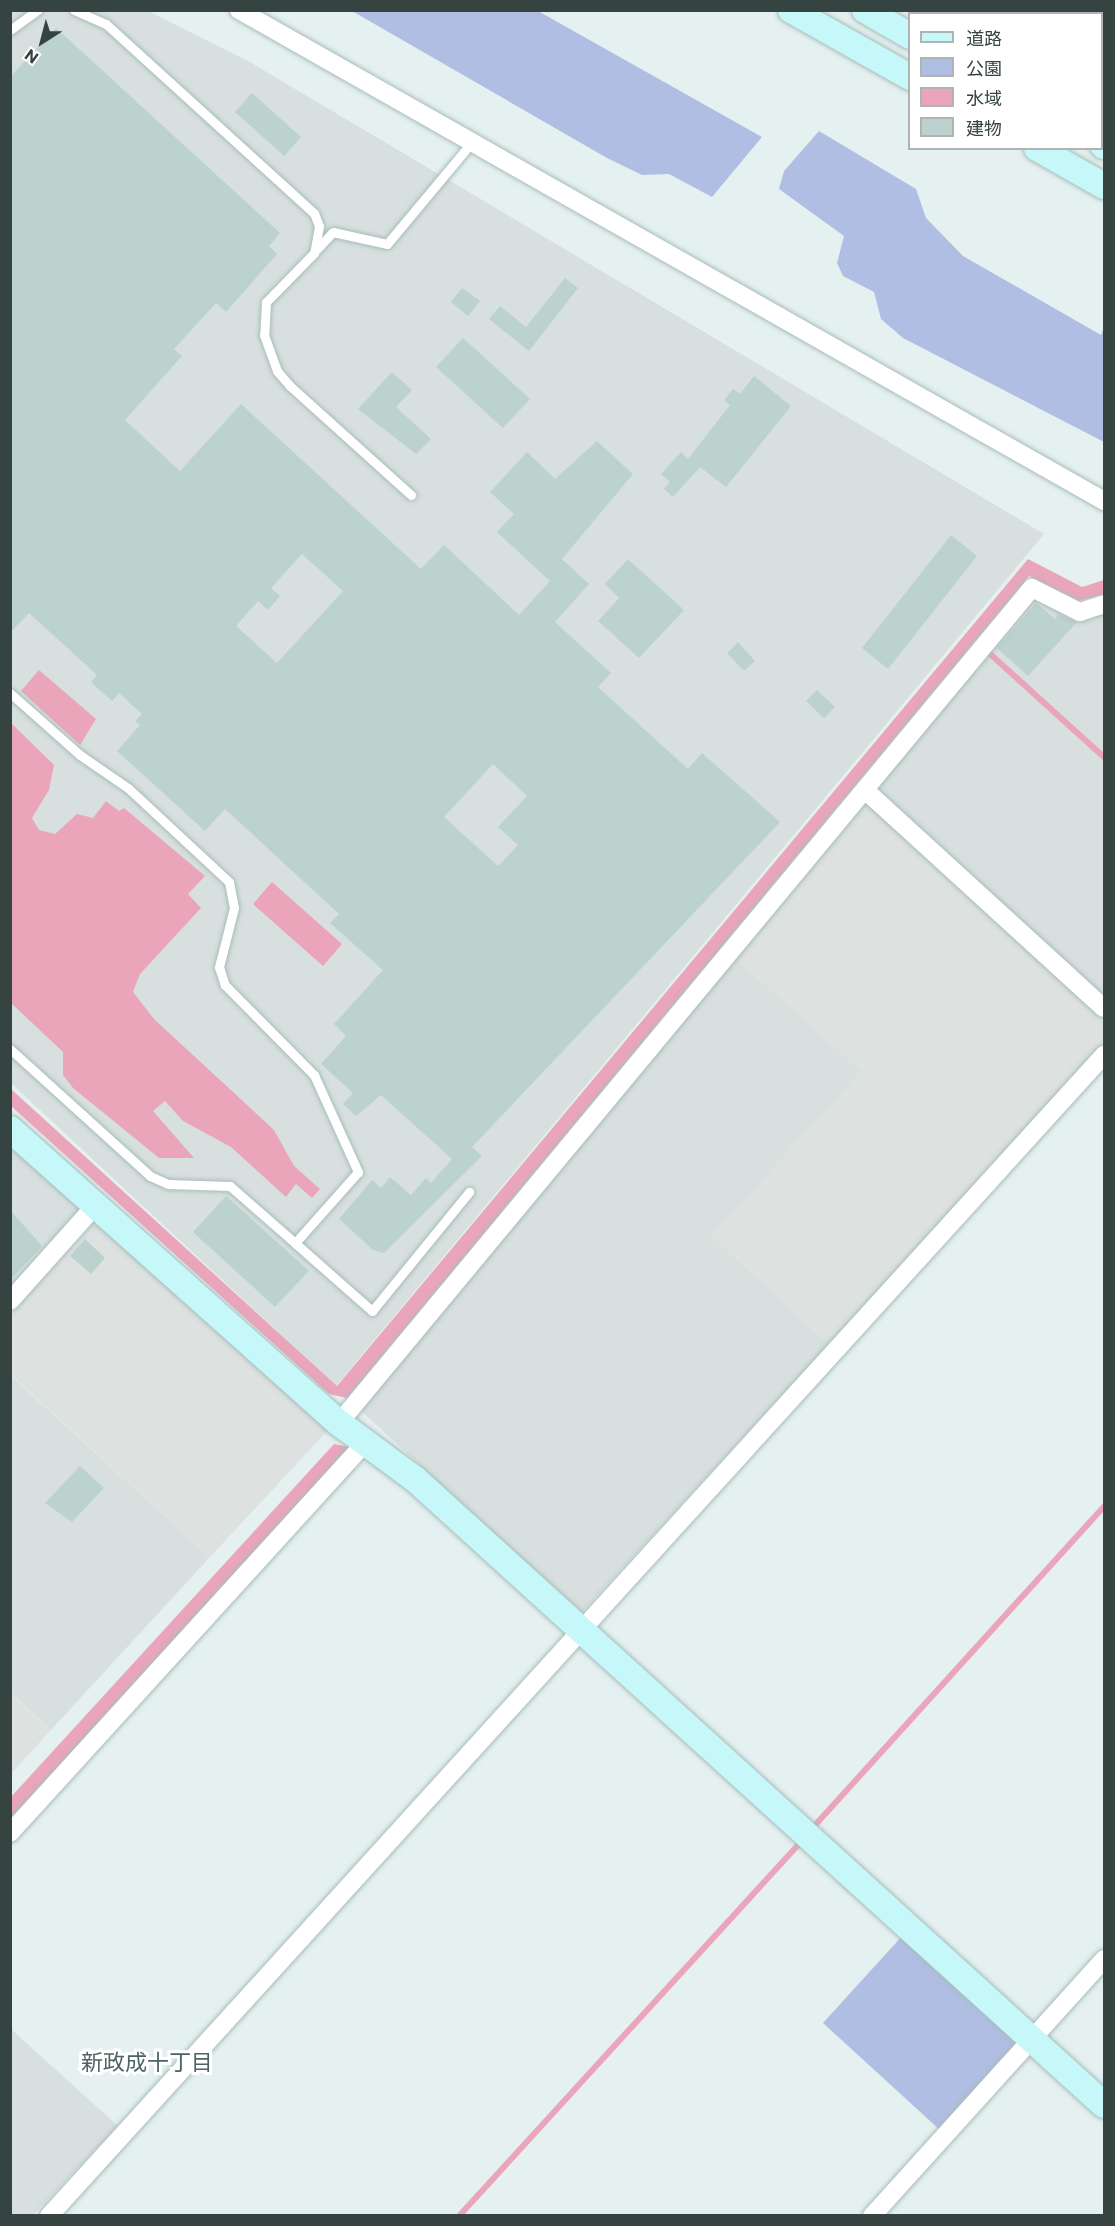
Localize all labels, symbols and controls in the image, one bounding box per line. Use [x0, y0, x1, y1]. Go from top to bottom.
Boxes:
north arrow [12, 12, 72, 72]
legend [908, 12, 1103, 150]
text: 道路 [966, 27, 1002, 49]
text: N [21, 46, 42, 68]
text: 公園 [966, 57, 1002, 79]
text: 水域 [966, 87, 1002, 109]
text: 建物 [966, 117, 1002, 139]
district label: 新政成十丁目 [81, 2049, 213, 2075]

